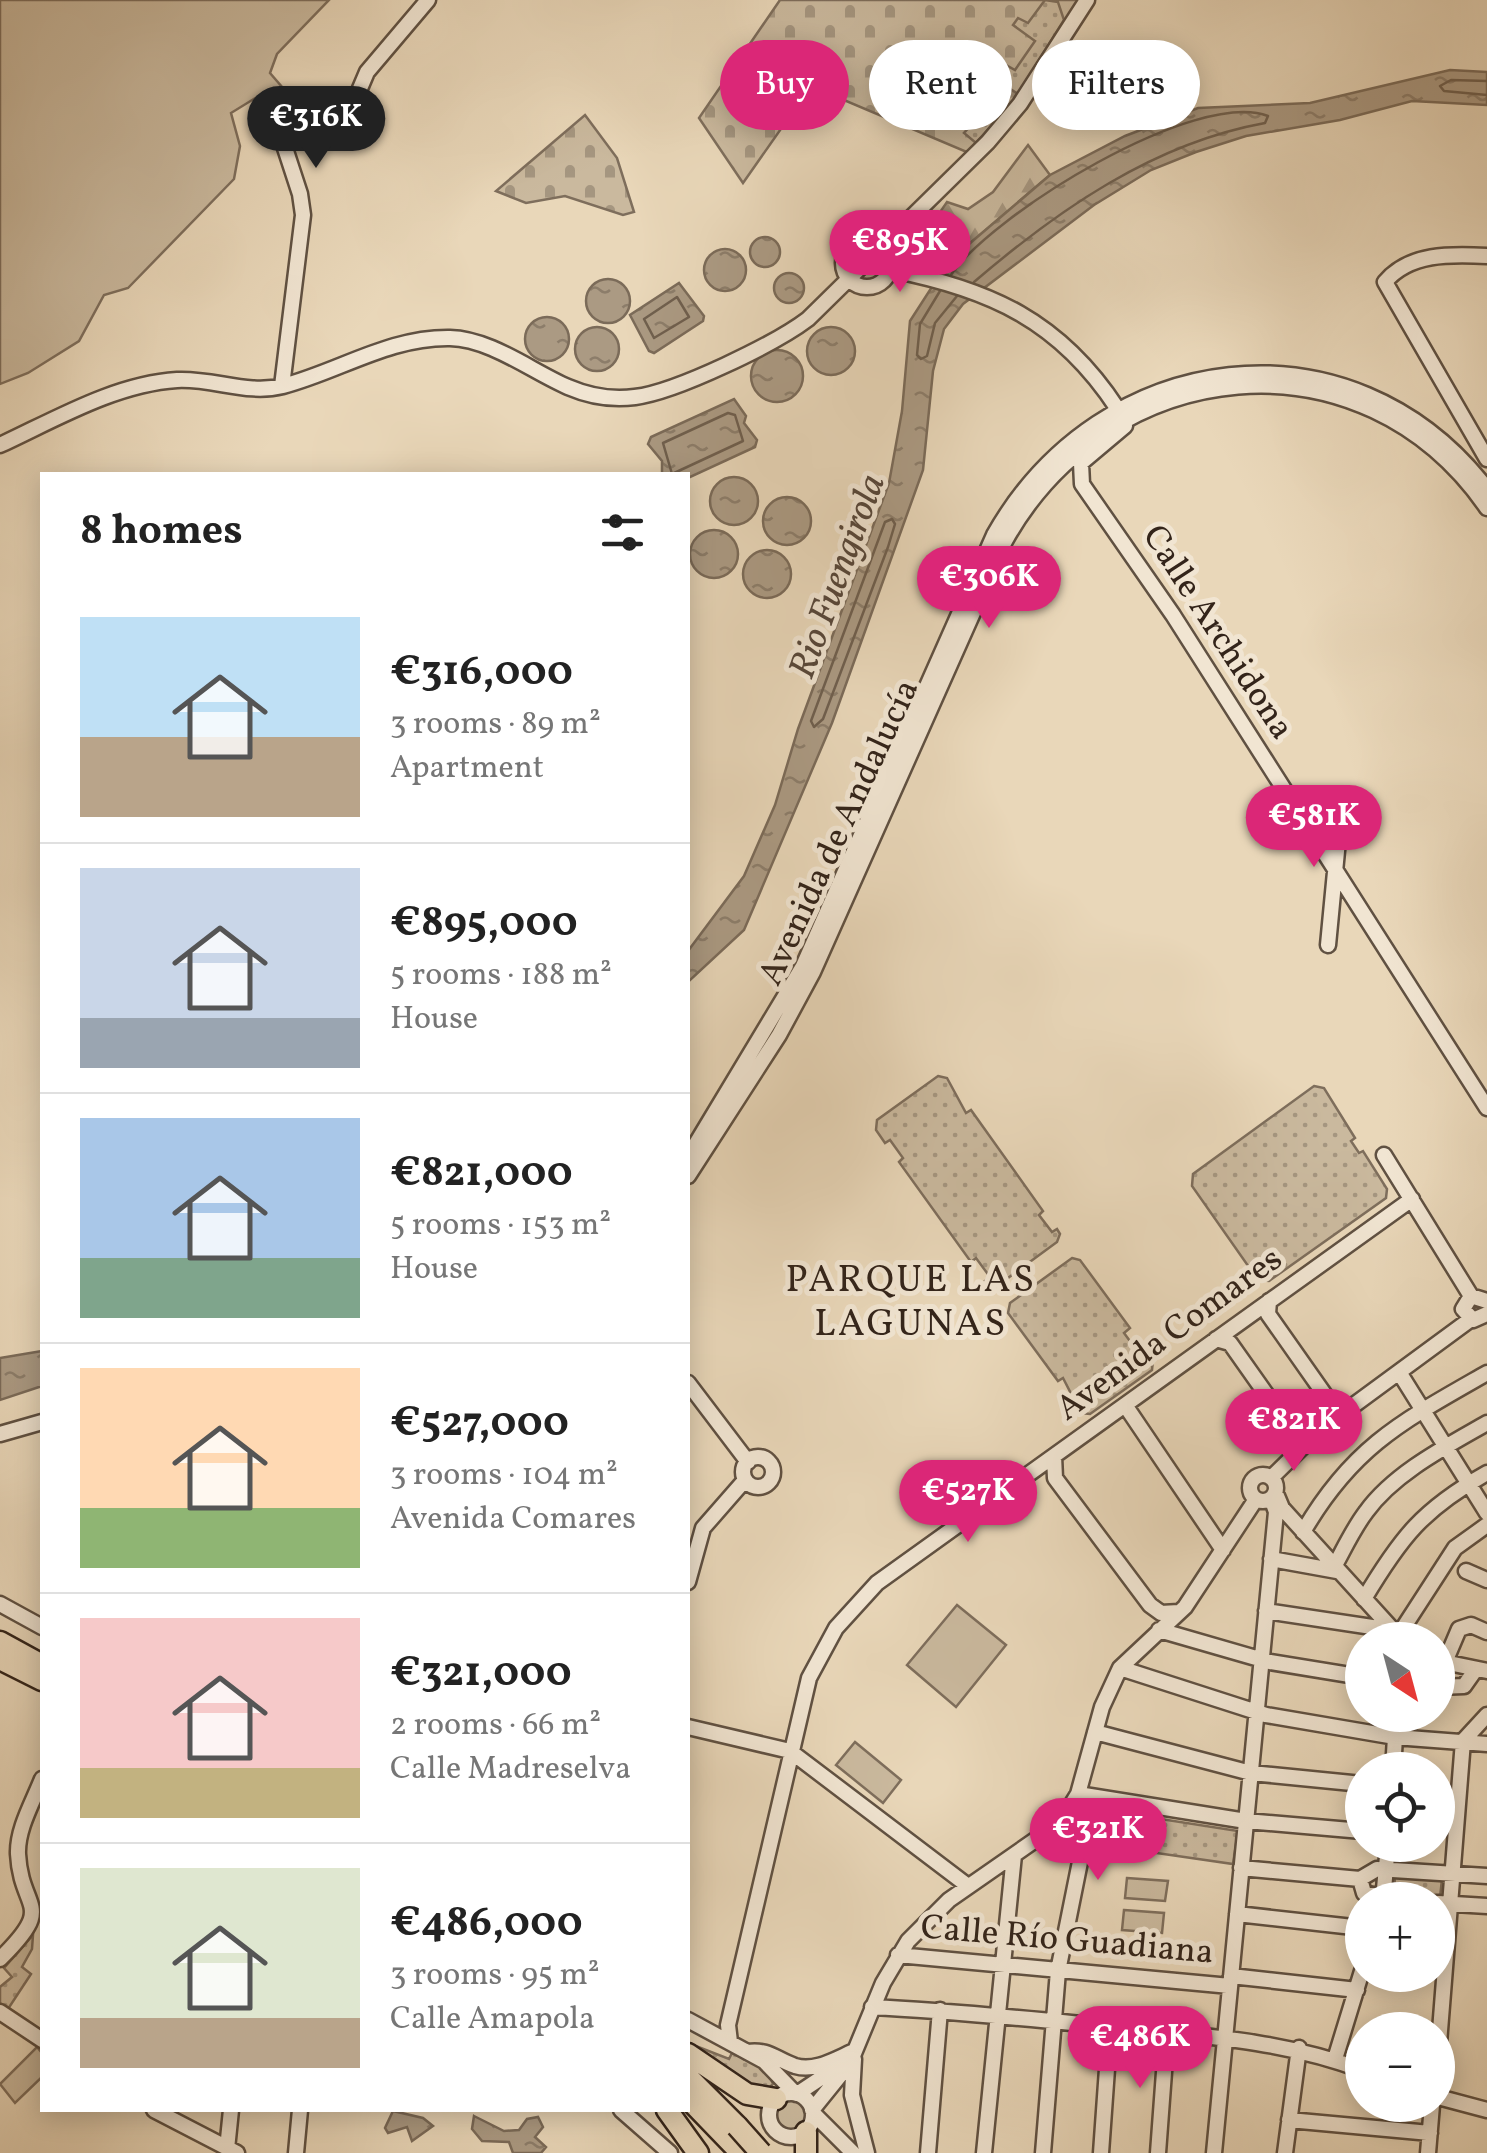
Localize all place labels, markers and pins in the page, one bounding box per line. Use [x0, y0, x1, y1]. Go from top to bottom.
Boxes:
pin: €316K [246, 86, 386, 171]
pin: €895K [830, 210, 970, 295]
pin: €306K [919, 546, 1059, 631]
pin: €581K [1244, 785, 1384, 870]
pin: €821K [1224, 1389, 1364, 1474]
pin: €527K [898, 1460, 1038, 1545]
pin: €321K [1028, 1798, 1168, 1883]
pin: €486K [1070, 2006, 1210, 2091]

